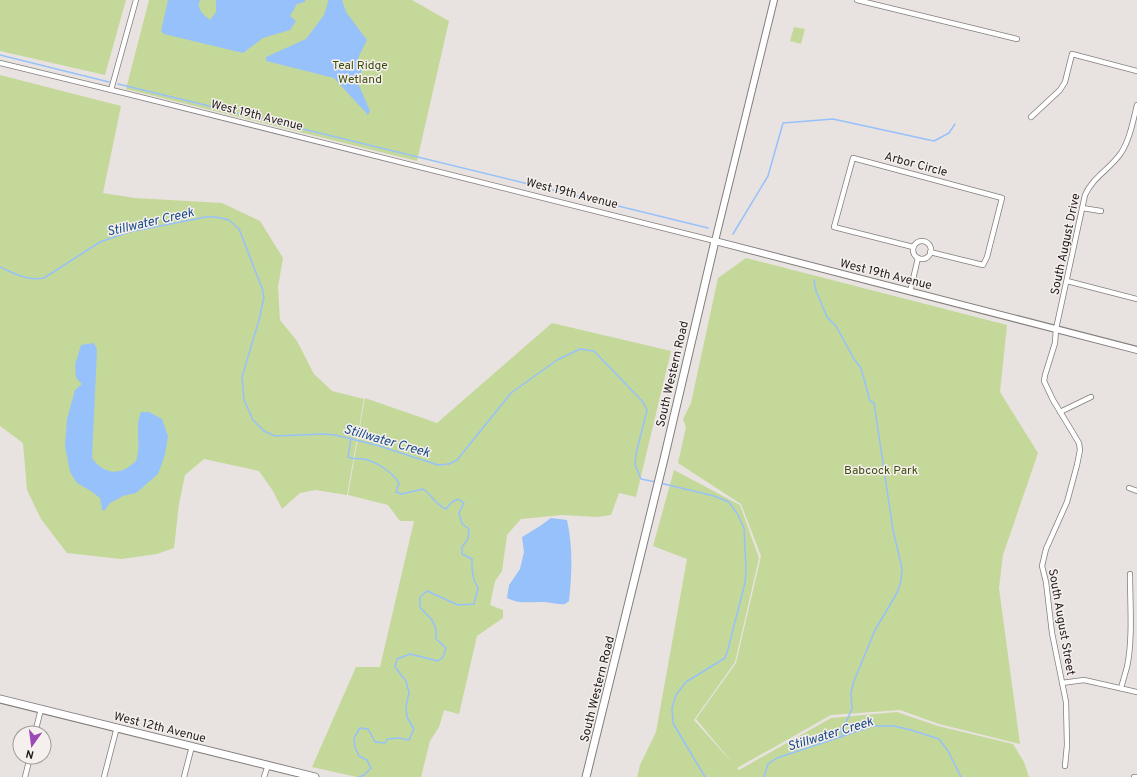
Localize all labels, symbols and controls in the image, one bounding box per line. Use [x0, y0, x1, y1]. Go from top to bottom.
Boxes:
park label: Teal Ridge Wetland [332, 58, 388, 88]
street label: West 19th Avenue [209, 97, 304, 135]
street label: Arbor Circle [882, 149, 949, 181]
street label: West 19th Avenue [524, 175, 619, 213]
street label: South August Drive [1047, 192, 1085, 296]
water label: Stillwater Creek [105, 205, 196, 241]
street label: West 19th Avenue [838, 256, 933, 294]
street label: South Western Road [653, 319, 693, 429]
water label: Stillwater Creek [342, 422, 432, 462]
park label: Babcock Park [844, 463, 918, 479]
street label: South August Street [1044, 568, 1078, 677]
street label: South Western Road [577, 635, 619, 744]
street label: West 12th Avenue [112, 709, 207, 747]
water label: Stillwater Creek [786, 714, 876, 756]
north arrow [12, 725, 52, 765]
text: N [24, 746, 35, 761]

